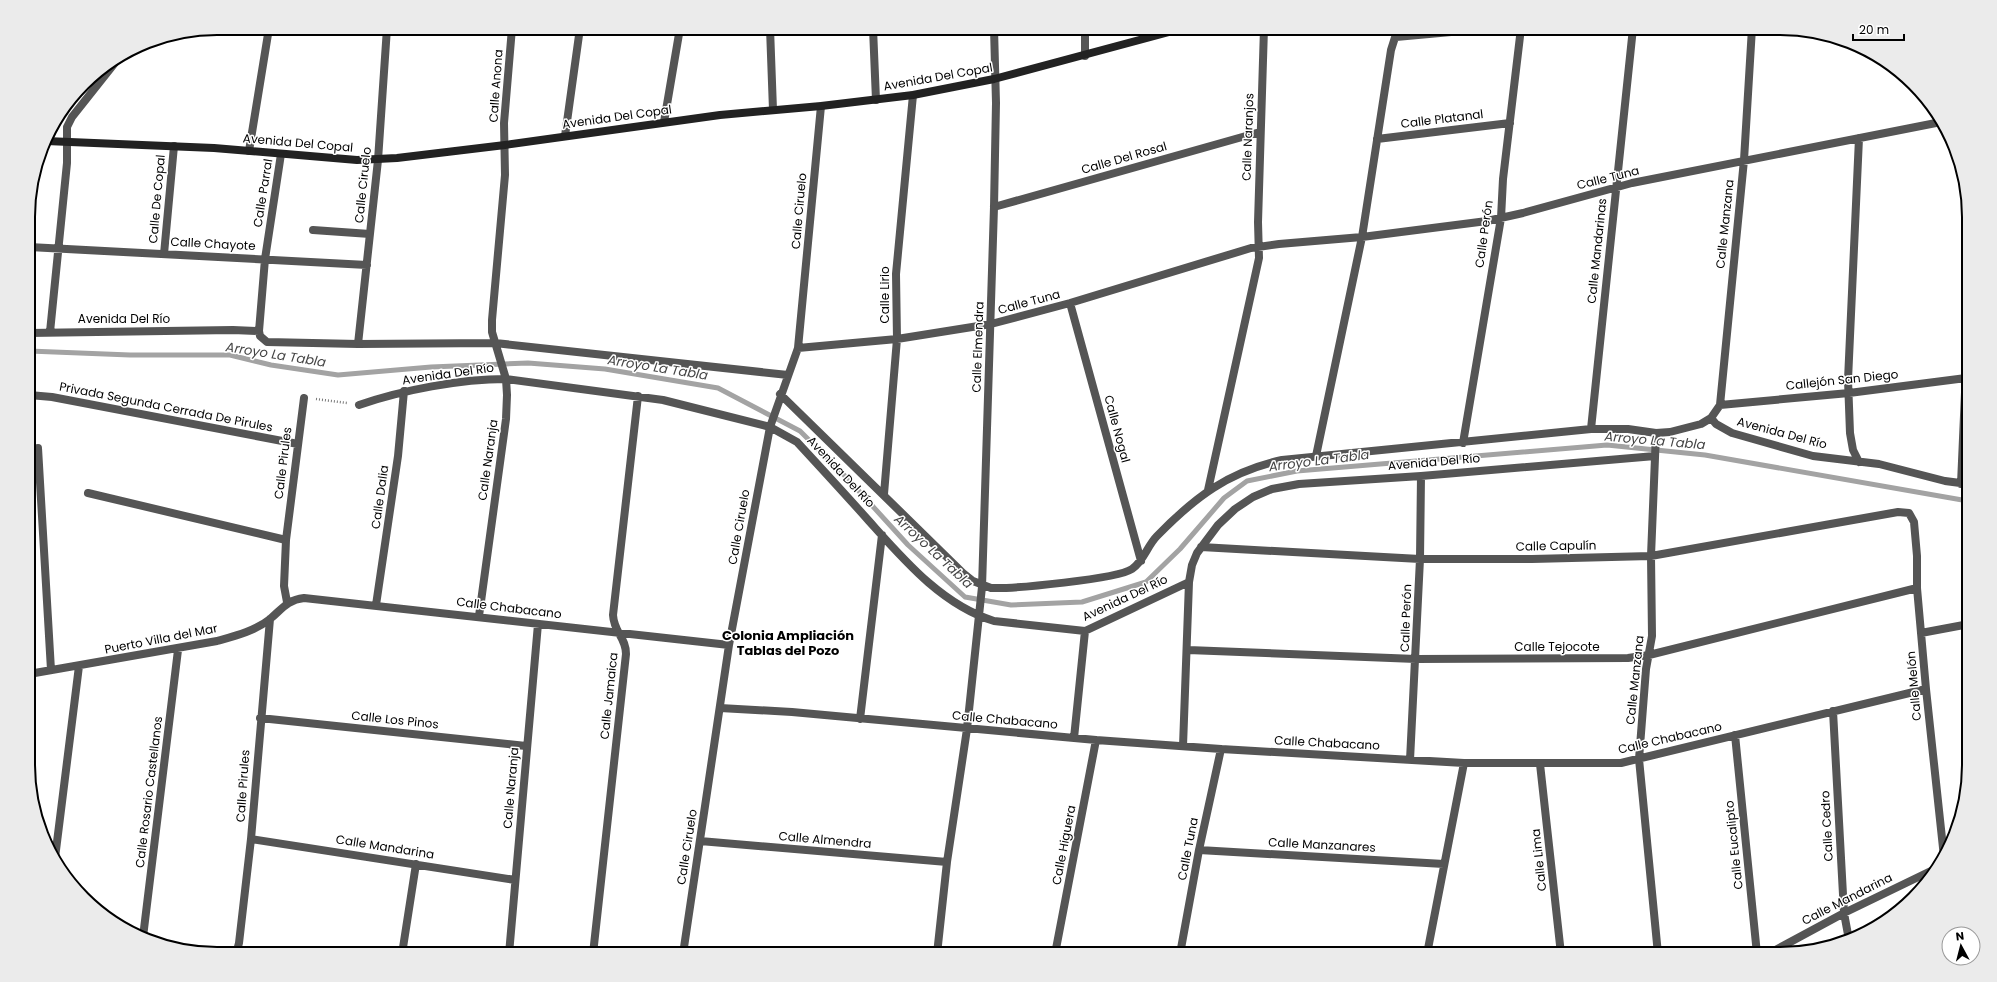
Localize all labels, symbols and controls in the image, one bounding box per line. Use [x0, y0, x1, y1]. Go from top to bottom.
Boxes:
scale bar [1853, 16, 1904, 42]
text: 20 m [1859, 21, 1889, 38]
street label: Calle Anona [484, 49, 507, 123]
street label: Avenida Del Copal [882, 59, 994, 94]
street label: Calle Naranjos [1237, 93, 1258, 181]
street label: Avenida Del Copal [561, 100, 673, 133]
street label: Calle Platanal [1400, 105, 1484, 132]
street label: Avenida Del Copal [242, 129, 354, 156]
street label: Calle Del Rosal [1079, 137, 1169, 178]
street label: Calle Ciruelo [350, 146, 375, 224]
street label: Calle De Copal [144, 154, 169, 244]
street label: Calle Parral [249, 157, 276, 228]
street label: Calle Tuna [1575, 162, 1641, 193]
street label: Calle Ciruelo [787, 172, 810, 250]
street label: Calle Manzana [1711, 179, 1738, 269]
street label: Calle Mandarinas [1583, 197, 1610, 304]
street label: Calle Perón [1470, 199, 1497, 269]
street label: Calle Chayote [170, 233, 256, 254]
street label: Calle Lirio [876, 266, 893, 324]
street label: Calle Tuna [996, 285, 1062, 318]
street label: Calle Elmendra [967, 301, 988, 393]
street label: Avenida Del Río [78, 310, 170, 327]
water label: Arroyo La Tabla [223, 337, 328, 372]
water label: Arroyo La Tabla [605, 350, 710, 385]
street label: Avenida Del Río [401, 359, 495, 388]
street label: Callejón San Diego [1785, 365, 1899, 394]
street label: Privada Segunda Cerrada De Pirules [58, 377, 274, 436]
street label: Calle Nogal [1100, 393, 1135, 465]
street label: Avenida Del Río [1735, 412, 1829, 453]
street label: Calle Naranja [473, 418, 502, 502]
street label: Calle Pirules [270, 426, 295, 500]
water label: Arroyo La Tabla [1603, 427, 1706, 454]
street label: Avenida Del Río [804, 432, 879, 511]
water label: Arroyo La Tabla [1267, 445, 1371, 476]
street label: Avenida Del Río [1387, 449, 1481, 474]
street label: Calle Dalia [367, 464, 392, 530]
street label: Calle Ciruelo [724, 488, 754, 566]
water label: Arroyo La Tabla [889, 509, 977, 593]
street label: Calle Capulín [1516, 536, 1596, 555]
street label: Avenida Del Río [1079, 570, 1171, 625]
street label: Calle Perón [1396, 584, 1415, 652]
street label: Calle Chabacano [455, 593, 563, 622]
street label: Puerto Villa del Mar [103, 619, 219, 658]
district label: Colonia Ampliación Tablas del Pozo [722, 626, 854, 660]
street label: Calle Manzana [1621, 635, 1648, 725]
street label: Calle Tejocote [1514, 638, 1600, 655]
street label: Calle Melón [1902, 650, 1925, 722]
street label: Calle Jamaica [595, 652, 622, 740]
street label: Calle Los Pinos [351, 706, 440, 733]
street label: Calle Chabacano [952, 706, 1059, 733]
street label: Calle Rosario Castellanos [131, 715, 166, 869]
street label: Calle Chabacano [1616, 717, 1724, 758]
street label: Calle Chabacano [1274, 731, 1381, 754]
street label: Calle Naranja [498, 746, 523, 829]
street label: Calle Pirules [231, 749, 254, 823]
street label: Calle Cedro [1816, 790, 1837, 862]
street label: Calle Eucalipto [1720, 799, 1747, 890]
street label: Calle Higuera [1047, 804, 1080, 886]
street label: Calle Ciruelo [672, 808, 701, 886]
street label: Calle Tuna [1173, 816, 1202, 882]
street label: Calle Almendra [778, 827, 872, 852]
street label: Calle Lima [1527, 828, 1550, 892]
street label: Calle Mandarina [335, 830, 436, 863]
street label: Calle Manzanares [1268, 833, 1376, 856]
street label: Calle Mandarina [1799, 868, 1895, 929]
north arrow [1941, 926, 1981, 966]
text: N [1955, 928, 1965, 945]

